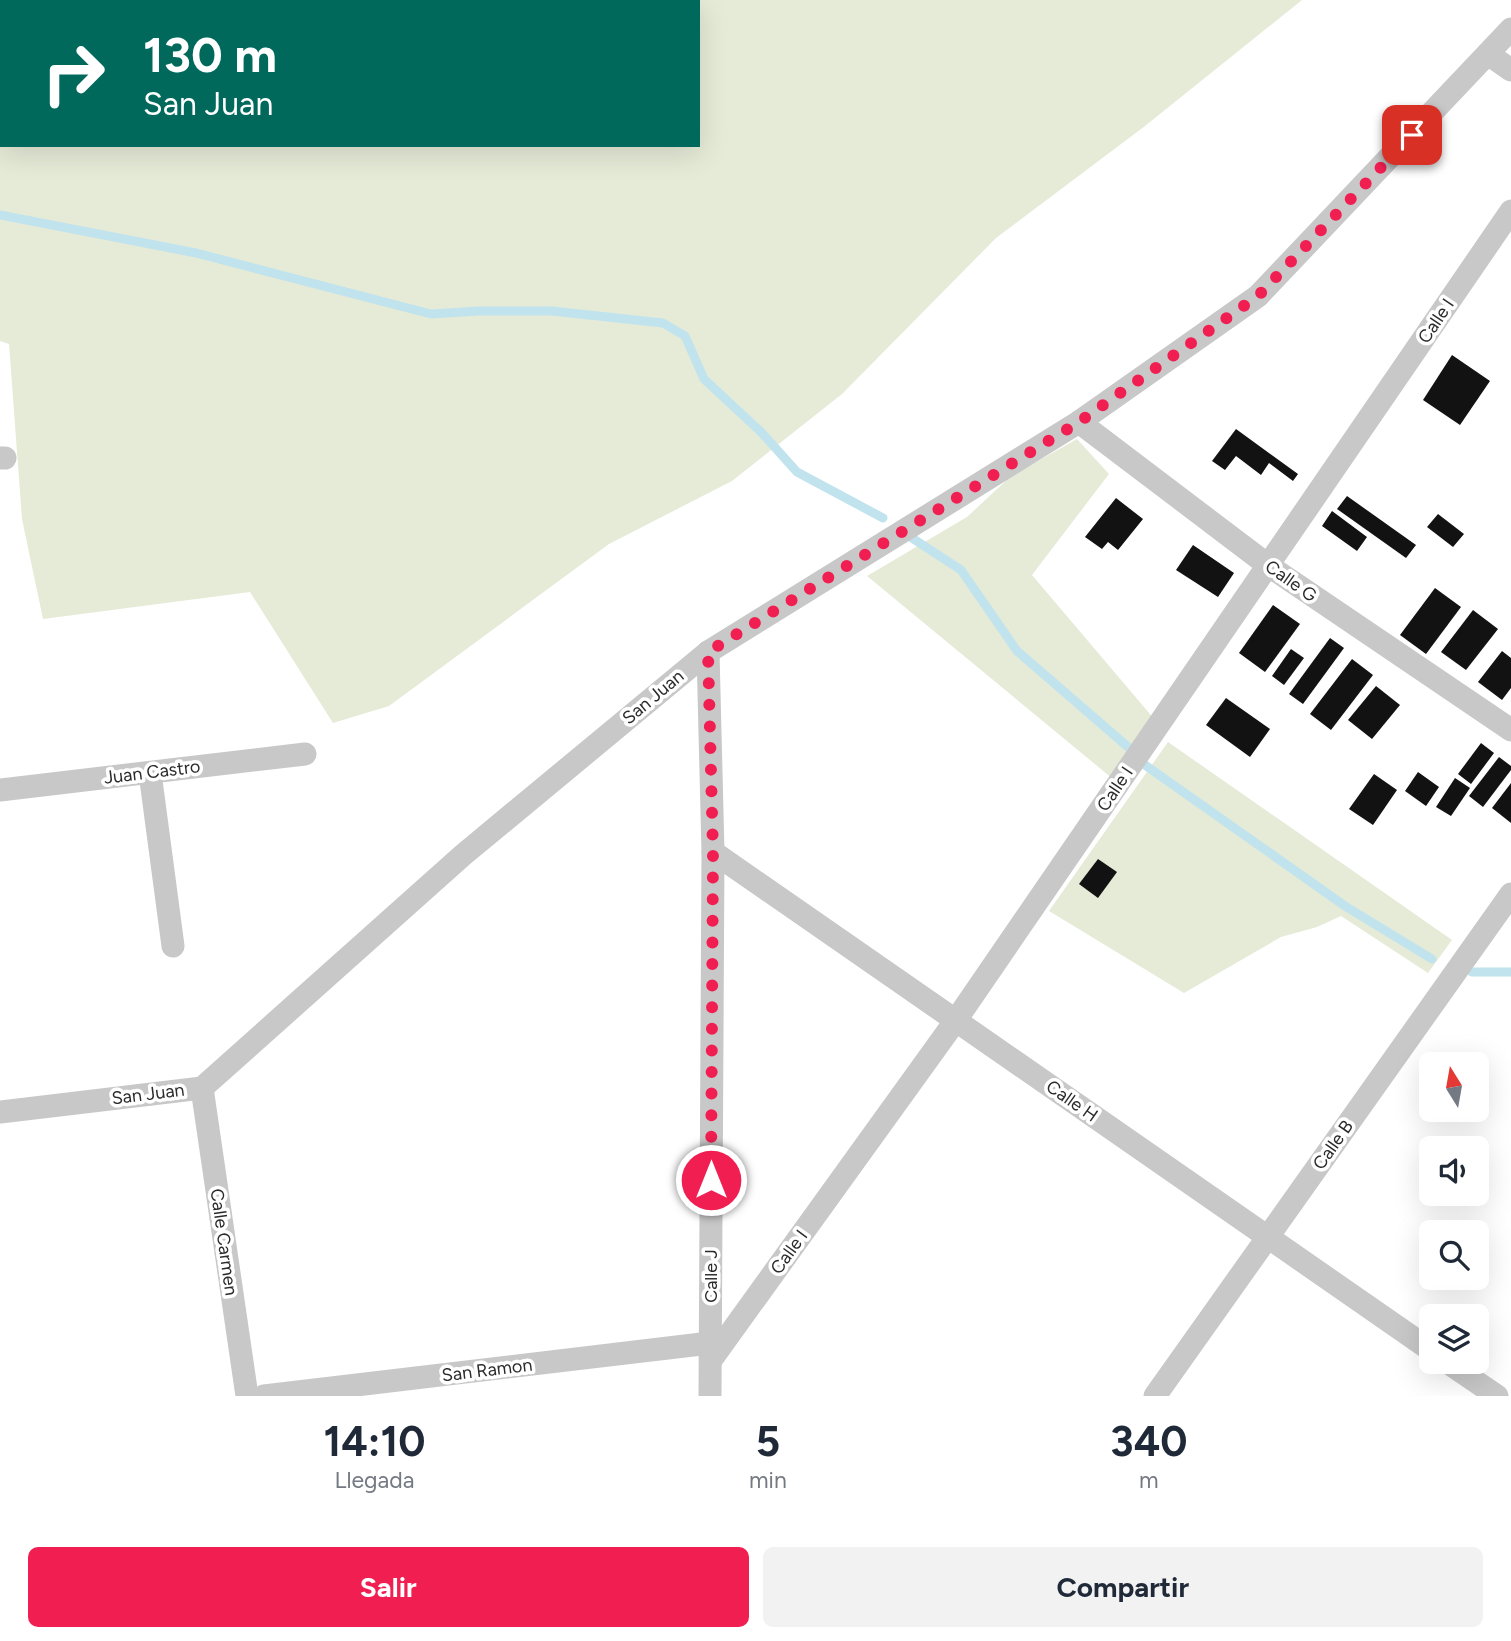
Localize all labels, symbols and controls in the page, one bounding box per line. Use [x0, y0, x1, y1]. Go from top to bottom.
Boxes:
text: 130 m [143, 25, 277, 84]
icon: right [28, 28, 119, 119]
text: San Juan [143, 85, 273, 123]
pin [1382, 105, 1442, 165]
icon: arrive [1393, 116, 1431, 154]
street label: Calle I [1413, 294, 1459, 348]
street label: Calle G [1261, 555, 1321, 607]
street label: San Juan [618, 665, 688, 729]
street label: Juan Castro [103, 755, 201, 789]
street label: Calle I [1092, 762, 1138, 816]
north arrow [1419, 1052, 1489, 1122]
map controls [1419, 1052, 1489, 1374]
street label: Calle H [1042, 1075, 1102, 1127]
street label: San Juan [110, 1079, 186, 1109]
street label: Calle B [1308, 1116, 1358, 1174]
button: sound [1419, 1136, 1489, 1206]
position arrow [674, 1143, 748, 1217]
street label: Calle Carmen [206, 1187, 242, 1297]
button: search [1419, 1220, 1489, 1290]
street label: Calle I [766, 1226, 812, 1278]
street label: Calle J [700, 1249, 722, 1303]
button: layers [1419, 1304, 1489, 1374]
street label: San Ramon [441, 1354, 533, 1386]
text: 14:10 [324, 1416, 425, 1467]
text: 5 [756, 1416, 780, 1467]
text: 340 [1110, 1416, 1187, 1467]
text: Llegada [334, 1466, 415, 1494]
text: min [749, 1466, 787, 1494]
text: m [1139, 1466, 1159, 1494]
button: Salir [28, 1547, 749, 1627]
button: Compartir [763, 1547, 1483, 1627]

